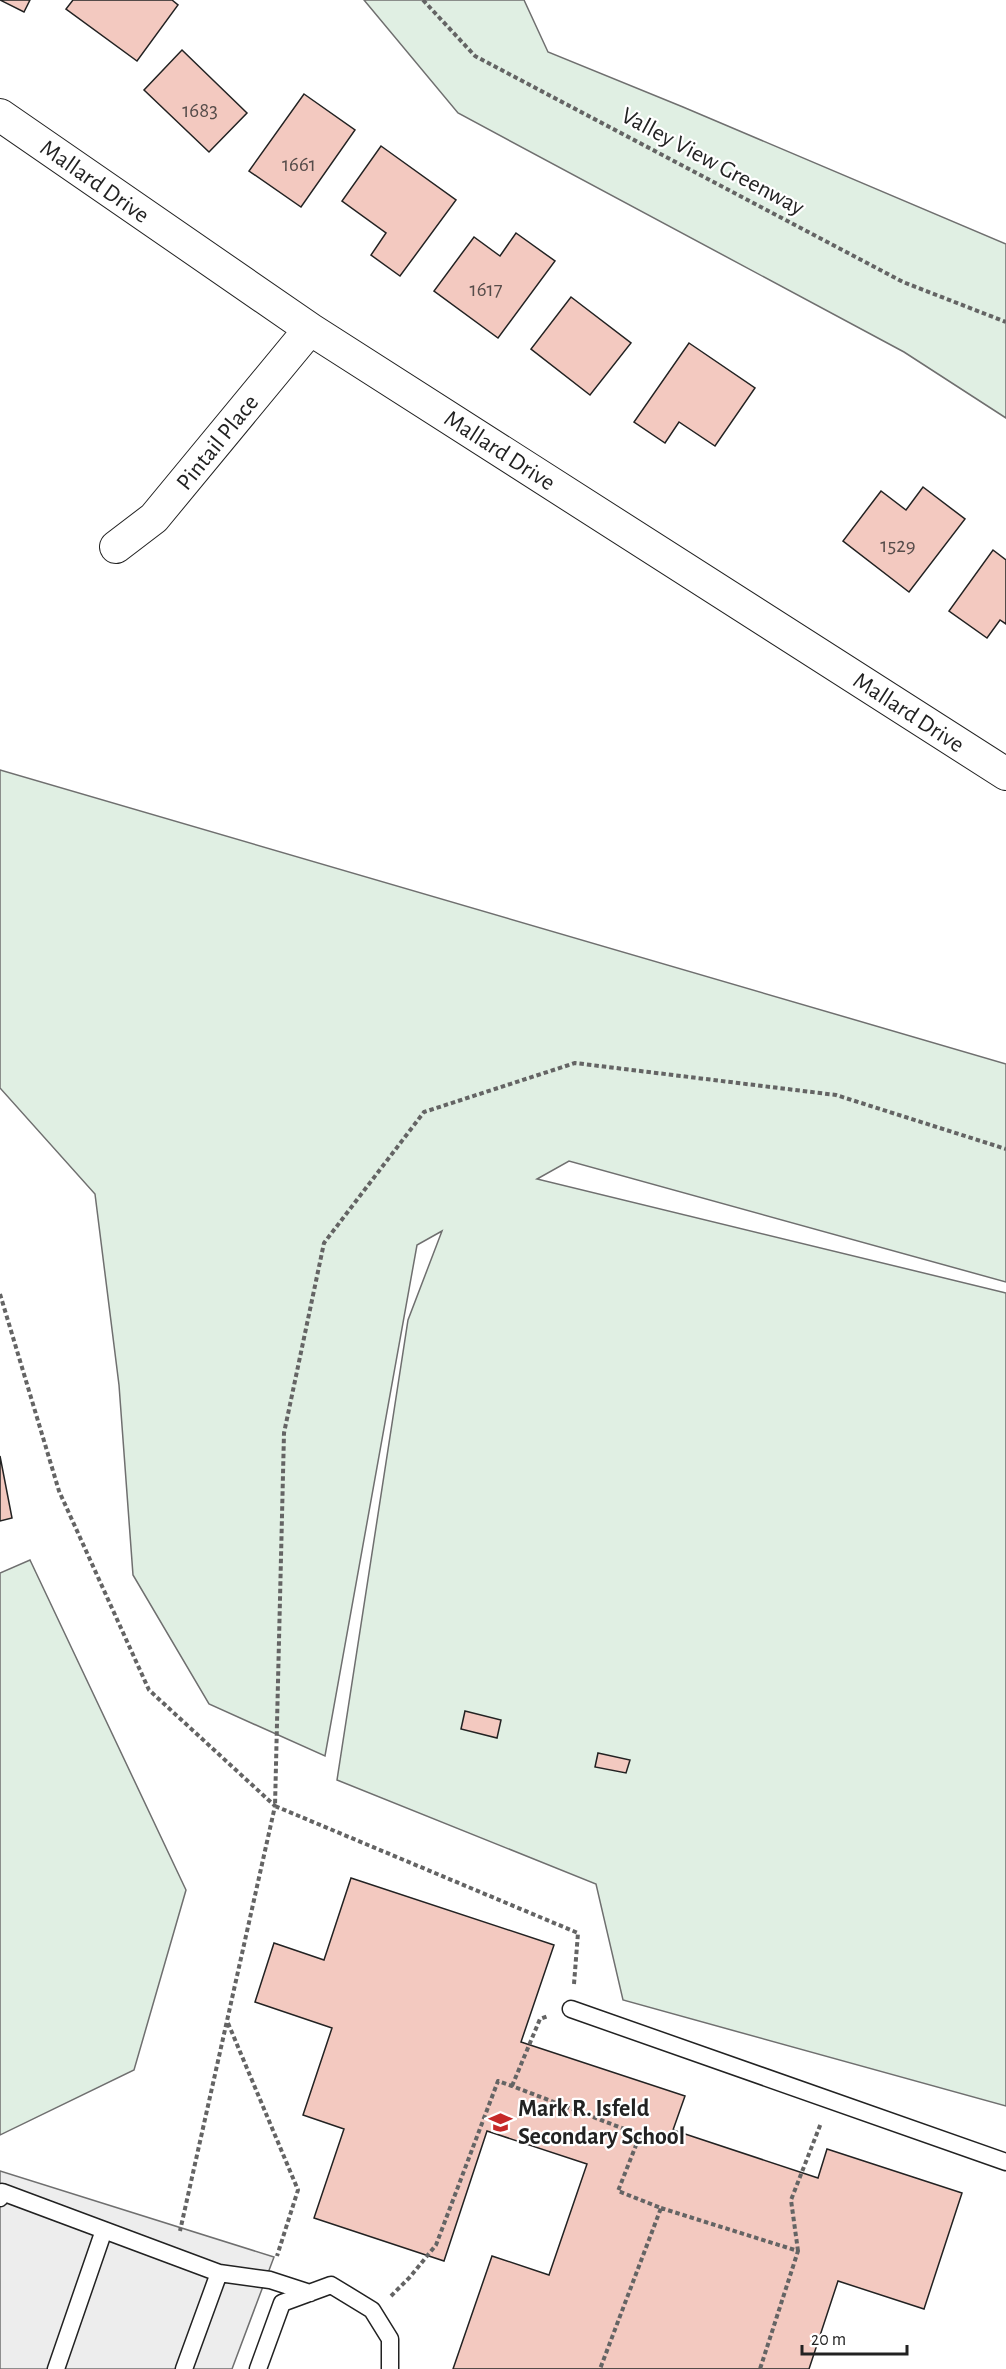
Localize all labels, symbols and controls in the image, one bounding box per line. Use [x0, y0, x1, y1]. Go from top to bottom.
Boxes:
house number: 1683 [182, 100, 218, 121]
street label: Valley View Greenway [617, 104, 808, 220]
street label: Mallard Drive [36, 136, 153, 228]
house number: 1661 [282, 154, 316, 175]
house number: 1617 [469, 279, 503, 300]
street label: Pintail Place [172, 390, 263, 495]
street label: Mallard Drive [440, 406, 559, 495]
house number: 1529 [880, 535, 916, 556]
street label: Mallard Drive [849, 668, 968, 757]
place label: Mark R. Isfeld Secondary School [518, 2097, 685, 2149]
school or university icon: Mark R. Isfeld Secondary School [487, 2109, 513, 2135]
scale bar [802, 2318, 907, 2356]
text: 20 m [811, 2331, 846, 2349]

